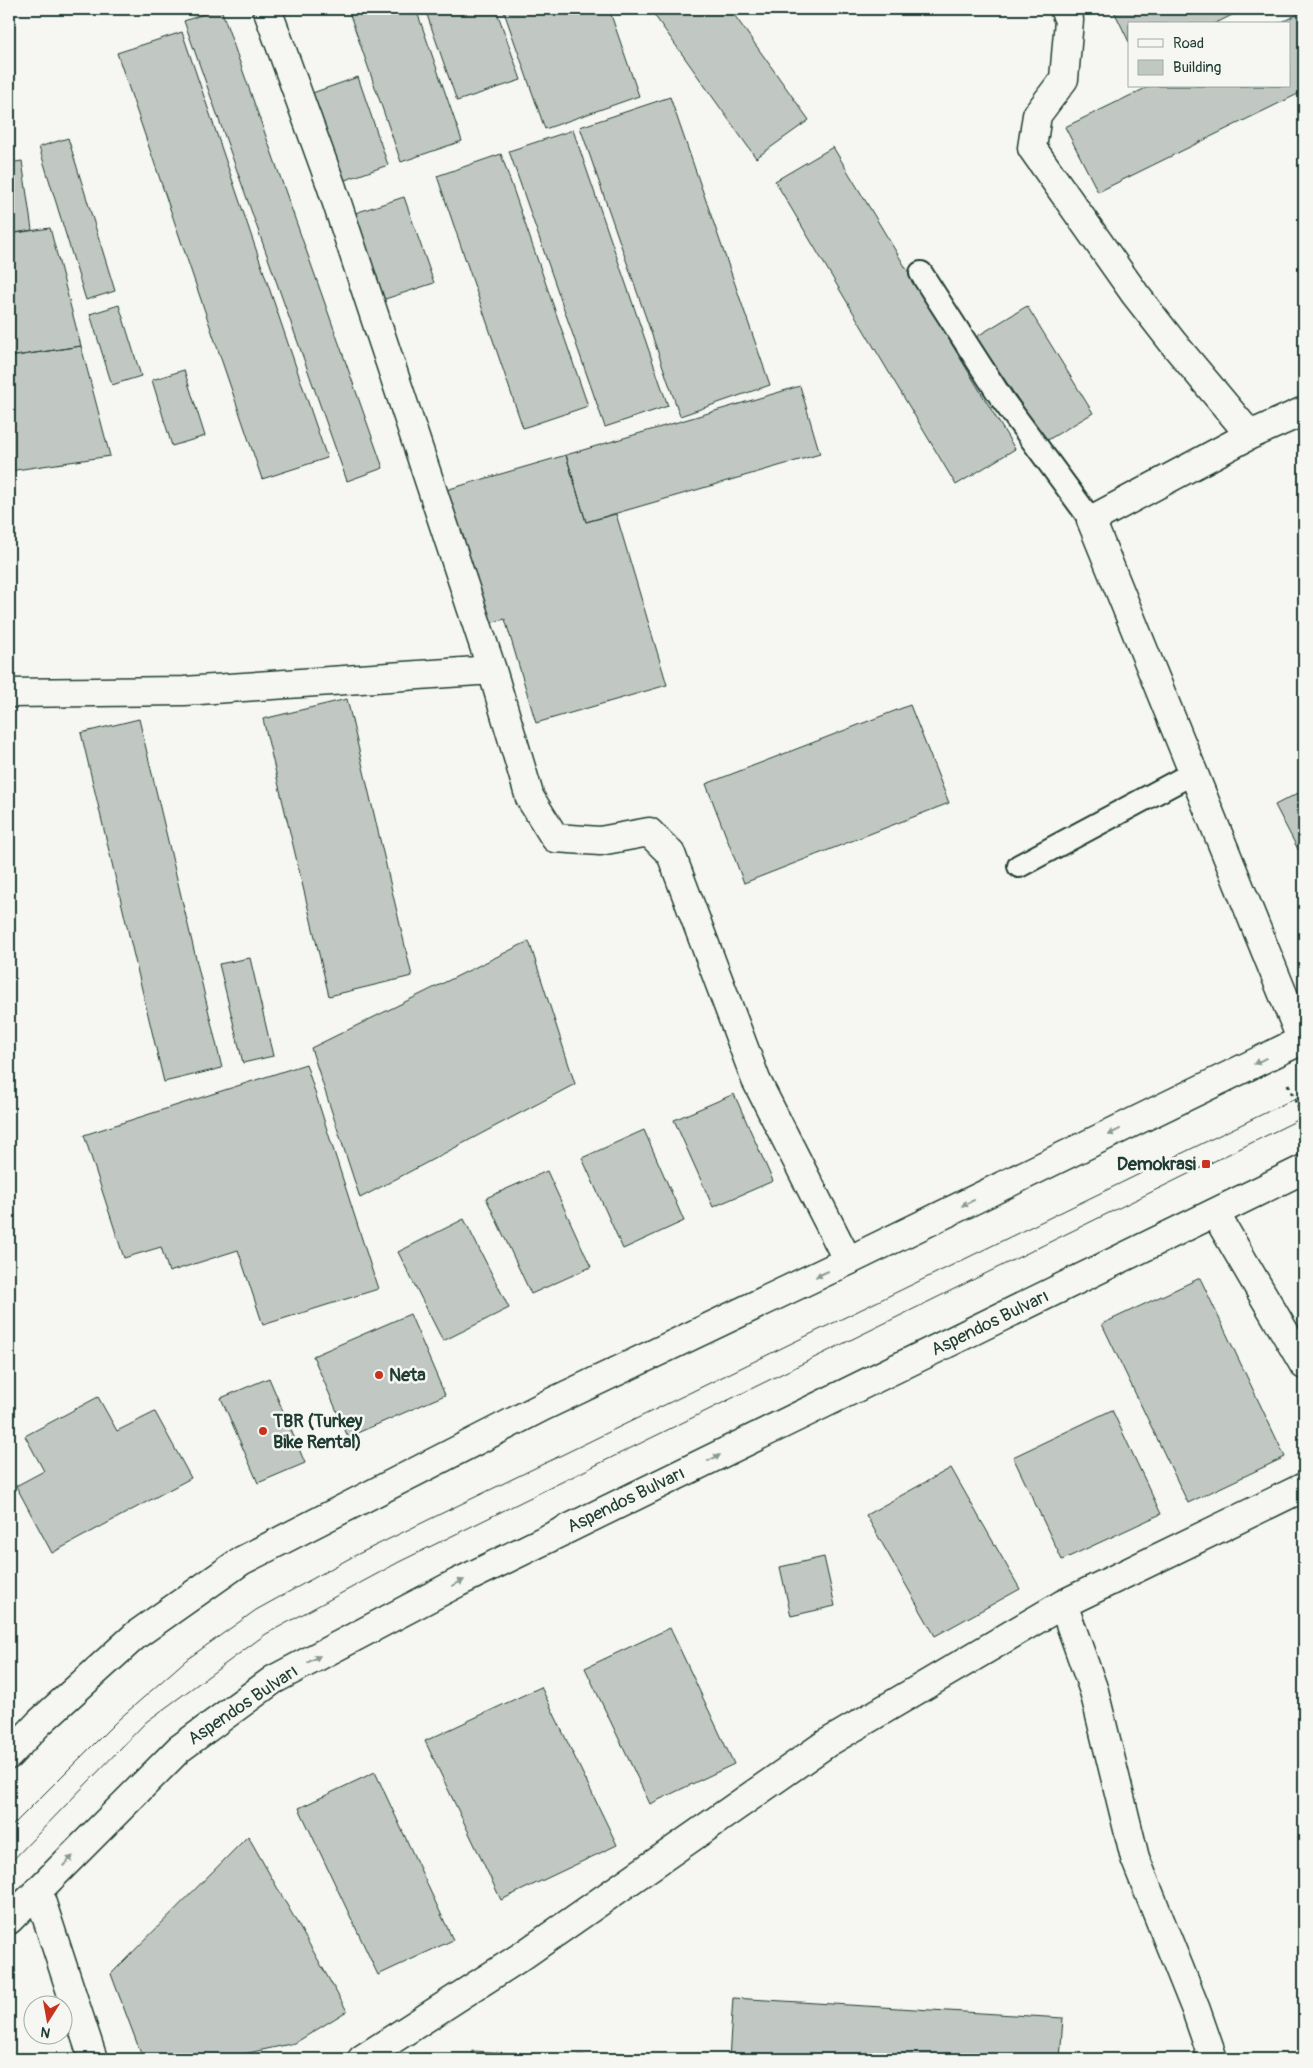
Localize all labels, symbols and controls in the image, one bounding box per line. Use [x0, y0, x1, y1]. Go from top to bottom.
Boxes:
legend [1128, 22, 1290, 88]
text: Road [1173, 34, 1204, 53]
text: Building [1173, 58, 1221, 77]
one-way arrow [1253, 1057, 1268, 1065]
one-way arrow [1107, 1128, 1121, 1136]
place label: Demokrasi [1117, 1153, 1196, 1176]
marker: Demokrasi [1200, 1158, 1212, 1170]
one-way arrow [961, 1199, 975, 1207]
one-way arrow [815, 1270, 829, 1278]
street label: Aspendos Bulvarı [927, 1285, 1053, 1361]
place label: Neta [389, 1364, 426, 1387]
marker: Neta [373, 1369, 385, 1381]
place label: TBR (Turkey Bike Rental) [272, 1410, 363, 1454]
marker: TBR (Turkey Bike Rental) [257, 1425, 269, 1437]
one-way arrow [706, 1453, 721, 1462]
street label: Aspendos Bulvarı [563, 1462, 689, 1538]
one-way arrow [450, 1579, 465, 1587]
one-way arrow [307, 1655, 321, 1663]
street label: Aspendos Bulvarı [183, 1660, 303, 1750]
one-way arrow [62, 1855, 74, 1867]
north arrow [22, 1996, 72, 2046]
text: N [39, 2023, 52, 2042]

